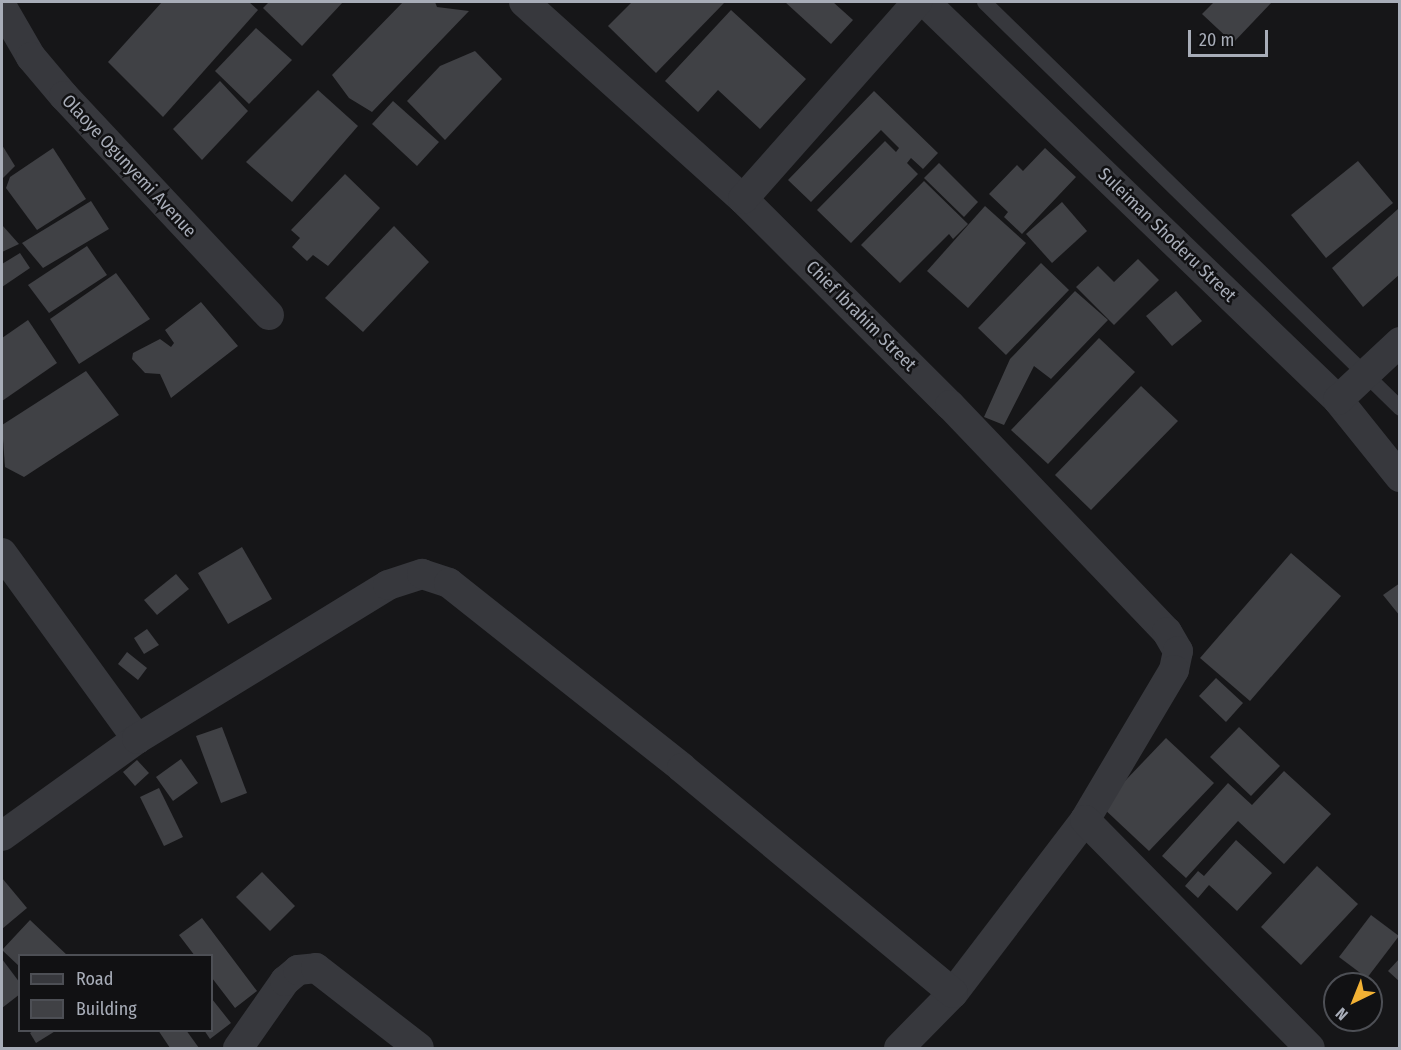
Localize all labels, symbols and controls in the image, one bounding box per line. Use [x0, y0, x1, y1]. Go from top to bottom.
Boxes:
scale bar [1191, 18, 1270, 56]
text: 20 m [1199, 29, 1234, 51]
street label: Olaoye Ogunyemi Avenue [57, 90, 201, 242]
street label: Suleiman Shoderu Street [1094, 164, 1240, 306]
street label: Chief Ibrahim Street [801, 256, 921, 376]
legend [18, 954, 213, 1032]
text: Road [76, 968, 113, 990]
north arrow [1323, 972, 1383, 1032]
text: Building [76, 998, 137, 1020]
text: N [1332, 1004, 1352, 1024]

